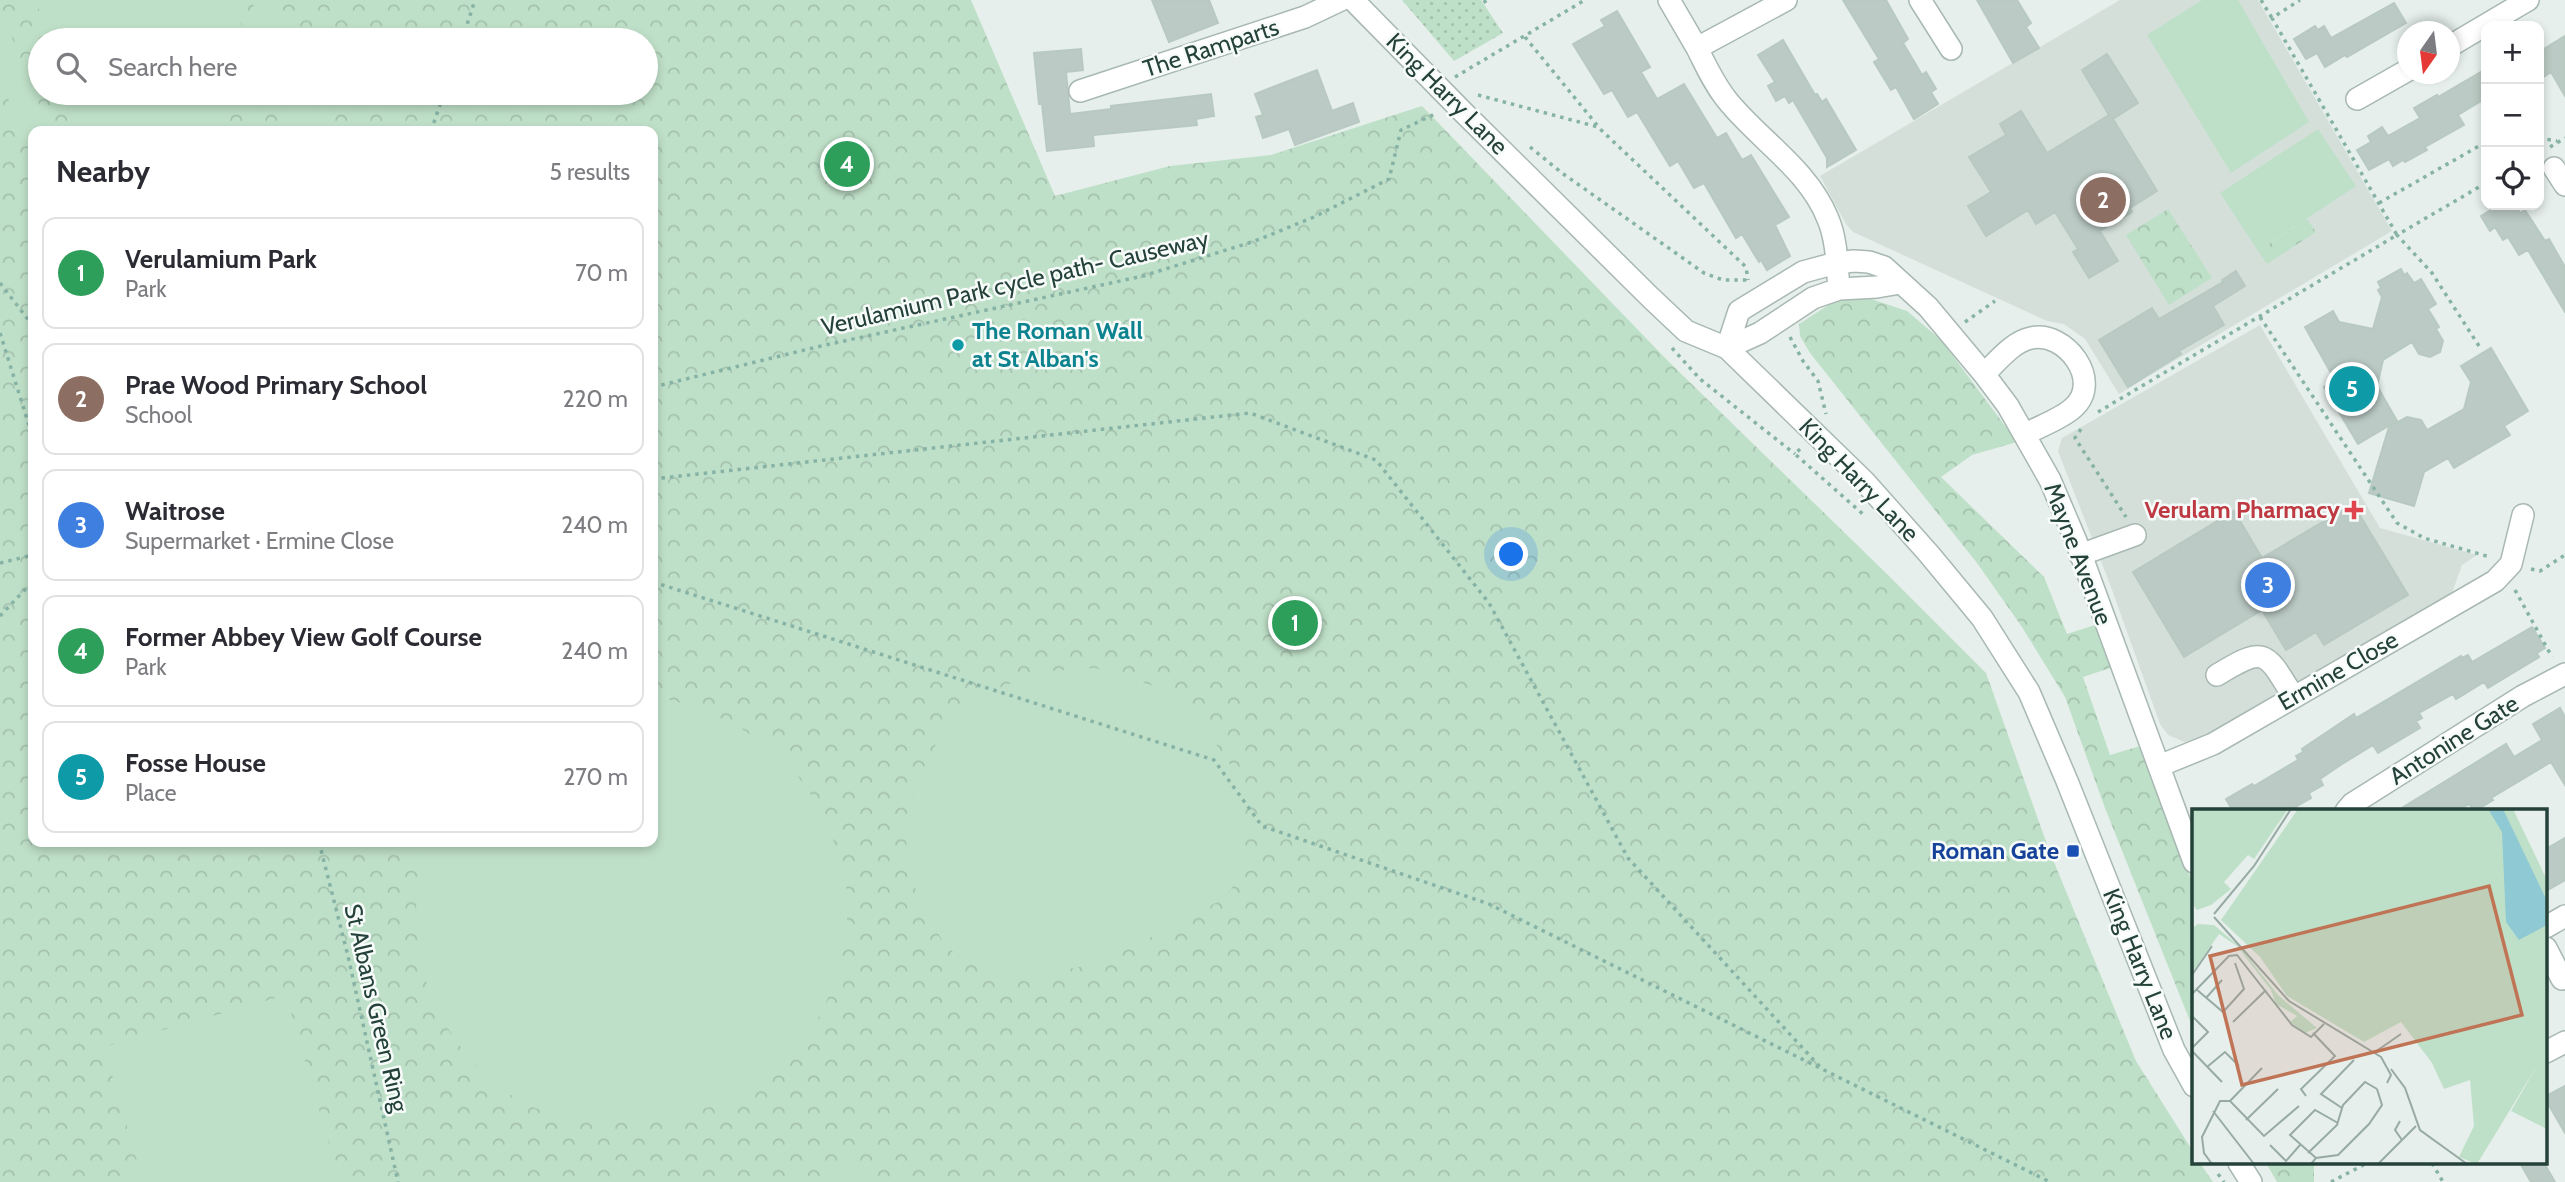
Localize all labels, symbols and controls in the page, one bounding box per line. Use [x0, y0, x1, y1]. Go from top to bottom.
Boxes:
street label: The Ramparts [1139, 12, 1282, 83]
north arrow [2397, 21, 2460, 84]
map controls [2481, 21, 2544, 210]
button: + [2481, 21, 2544, 84]
street label: King Harry Lane [1380, 27, 1514, 161]
search box [28, 28, 658, 105]
icon: search [52, 48, 90, 86]
text: Search here [108, 51, 237, 83]
button: − [2481, 84, 2544, 147]
pin: 4 [824, 138, 870, 190]
button: locate [2481, 147, 2544, 210]
text: Nearby [56, 153, 150, 190]
text: 5 results [549, 158, 630, 186]
pin: 2 [2080, 174, 2126, 226]
street label: Verulamium Park cycle path- Causeway [818, 224, 1211, 341]
text: Verulamium Park [125, 243, 317, 275]
text: 1 [77, 259, 85, 287]
text: 70 m [575, 259, 628, 287]
text: Park [125, 275, 166, 303]
place label: The Roman Wall at St Alban's [972, 316, 1143, 373]
marker: The Roman Wall at St Alban's [950, 337, 966, 353]
pin: 5 [2329, 363, 2375, 415]
text: Prae Wood Primary School [125, 369, 427, 401]
text: 2 [75, 385, 87, 413]
text: 220 m [562, 385, 628, 413]
text: School [125, 401, 192, 429]
street label: King Harry Lane [1793, 412, 1925, 547]
street label: Mayne Avenue [2038, 479, 2119, 629]
text: Waitrose [125, 495, 225, 527]
place label: Verulam Pharmacy [2144, 495, 2340, 524]
marker: Verulam Pharmacy [2346, 502, 2362, 518]
text: 3 [75, 511, 87, 539]
text: 240 m [561, 511, 628, 539]
text: Supermarket · Ermine Close [125, 527, 394, 555]
your location [1494, 537, 1528, 571]
pin: 3 [2245, 559, 2291, 611]
pin: 1 [1272, 597, 1318, 649]
text: Former Abbey View Golf Course [125, 621, 482, 653]
street label: Ermine Close [2273, 625, 2403, 717]
text: 4 [74, 637, 88, 665]
text: 240 m [561, 637, 628, 665]
text: Park [125, 653, 166, 681]
street label: Antonine Gate [2384, 688, 2524, 791]
text: Fosse House [125, 747, 266, 779]
text: 5 [75, 763, 87, 791]
text: 270 m [563, 763, 628, 791]
text: Place [125, 779, 177, 807]
inset map [2192, 809, 2548, 1164]
place label: Roman Gate [1931, 836, 2059, 865]
marker: Roman Gate [2065, 843, 2081, 859]
street label: King Harry Lane [2097, 884, 2184, 1044]
street label: St Albans Green Ring [338, 901, 415, 1116]

